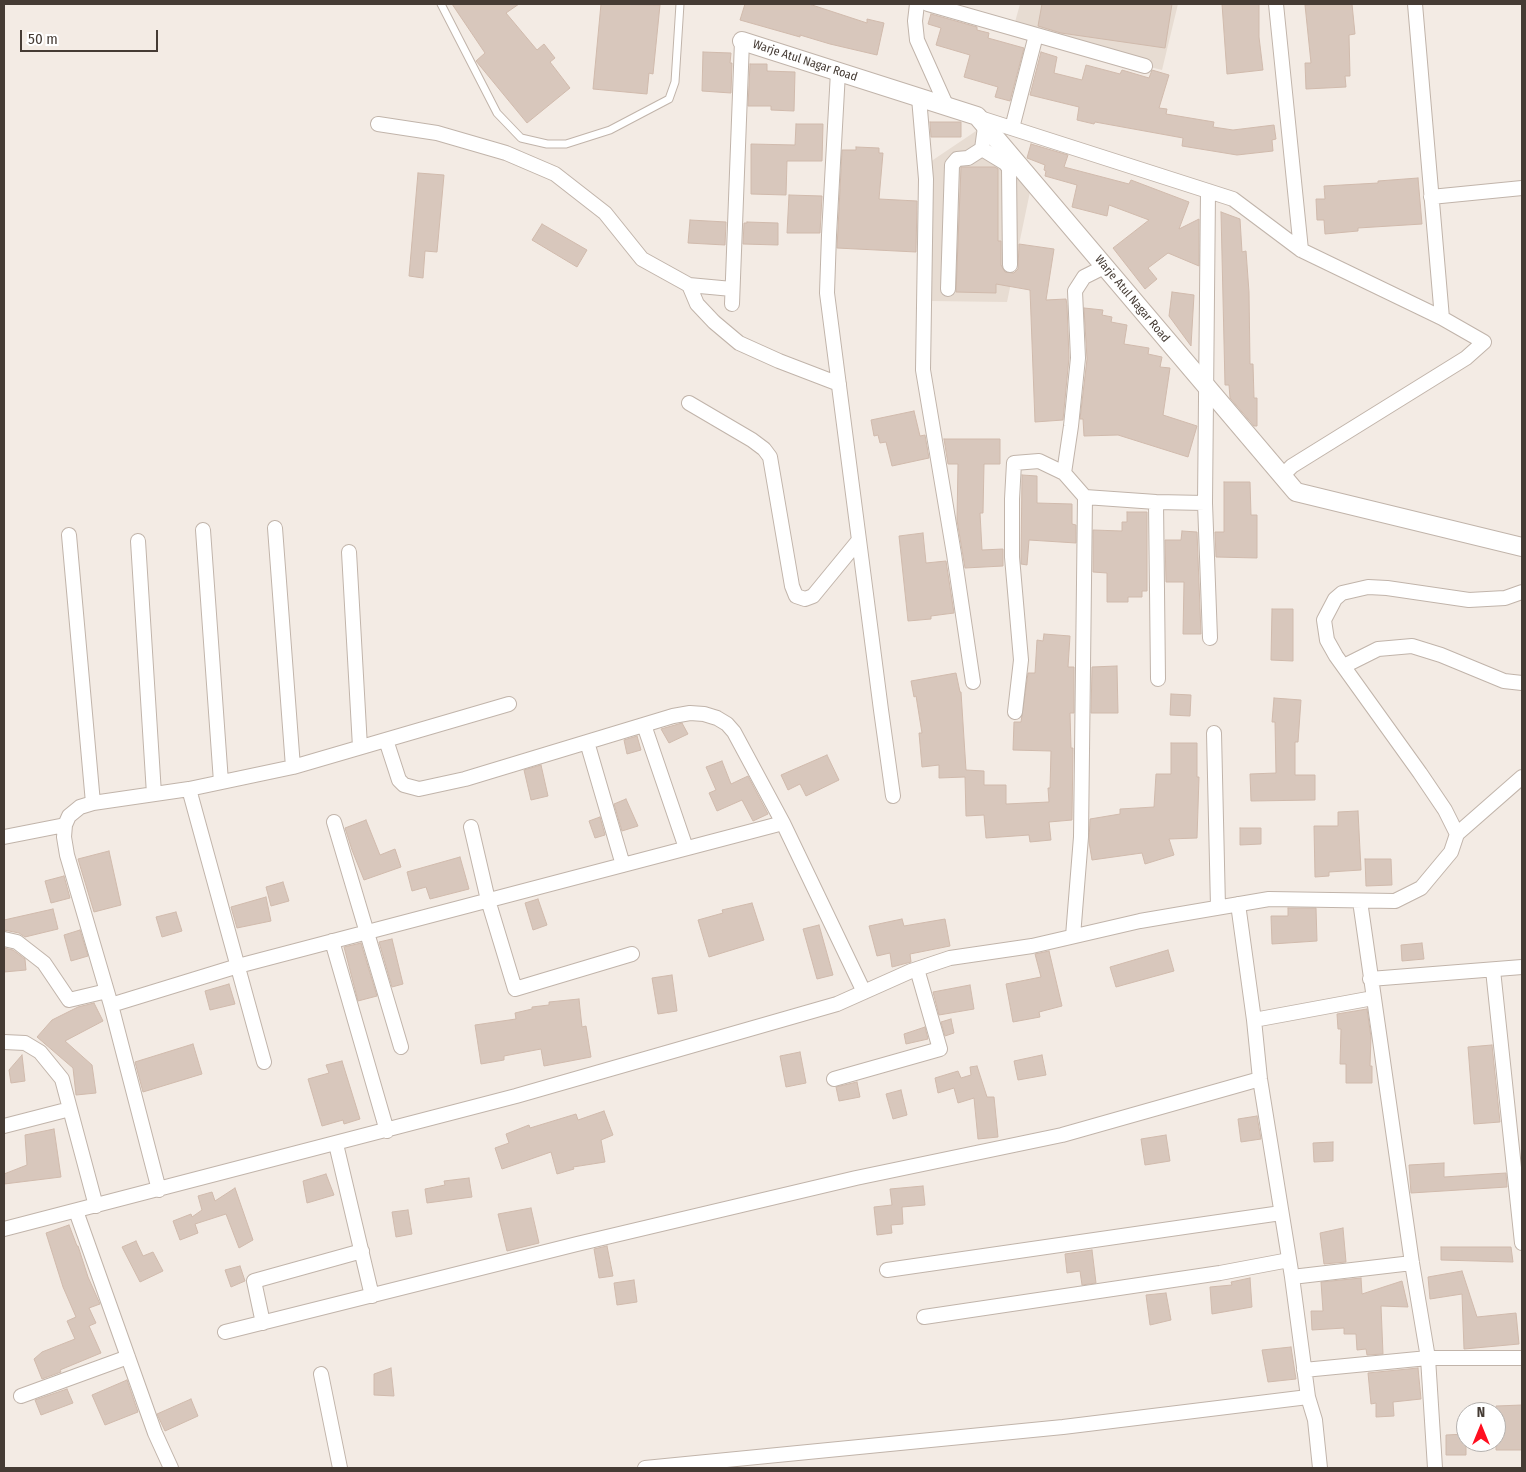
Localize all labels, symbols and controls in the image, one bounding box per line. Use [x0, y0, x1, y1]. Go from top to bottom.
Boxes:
scale bar [22, 20, 160, 52]
text: 50 m [28, 30, 58, 48]
street label: Warje Atul Nagar Road [751, 37, 859, 85]
street label: Warje Atul Nagar Road [1091, 253, 1173, 345]
north arrow [1456, 1402, 1506, 1452]
text: N [1477, 1404, 1485, 1421]

